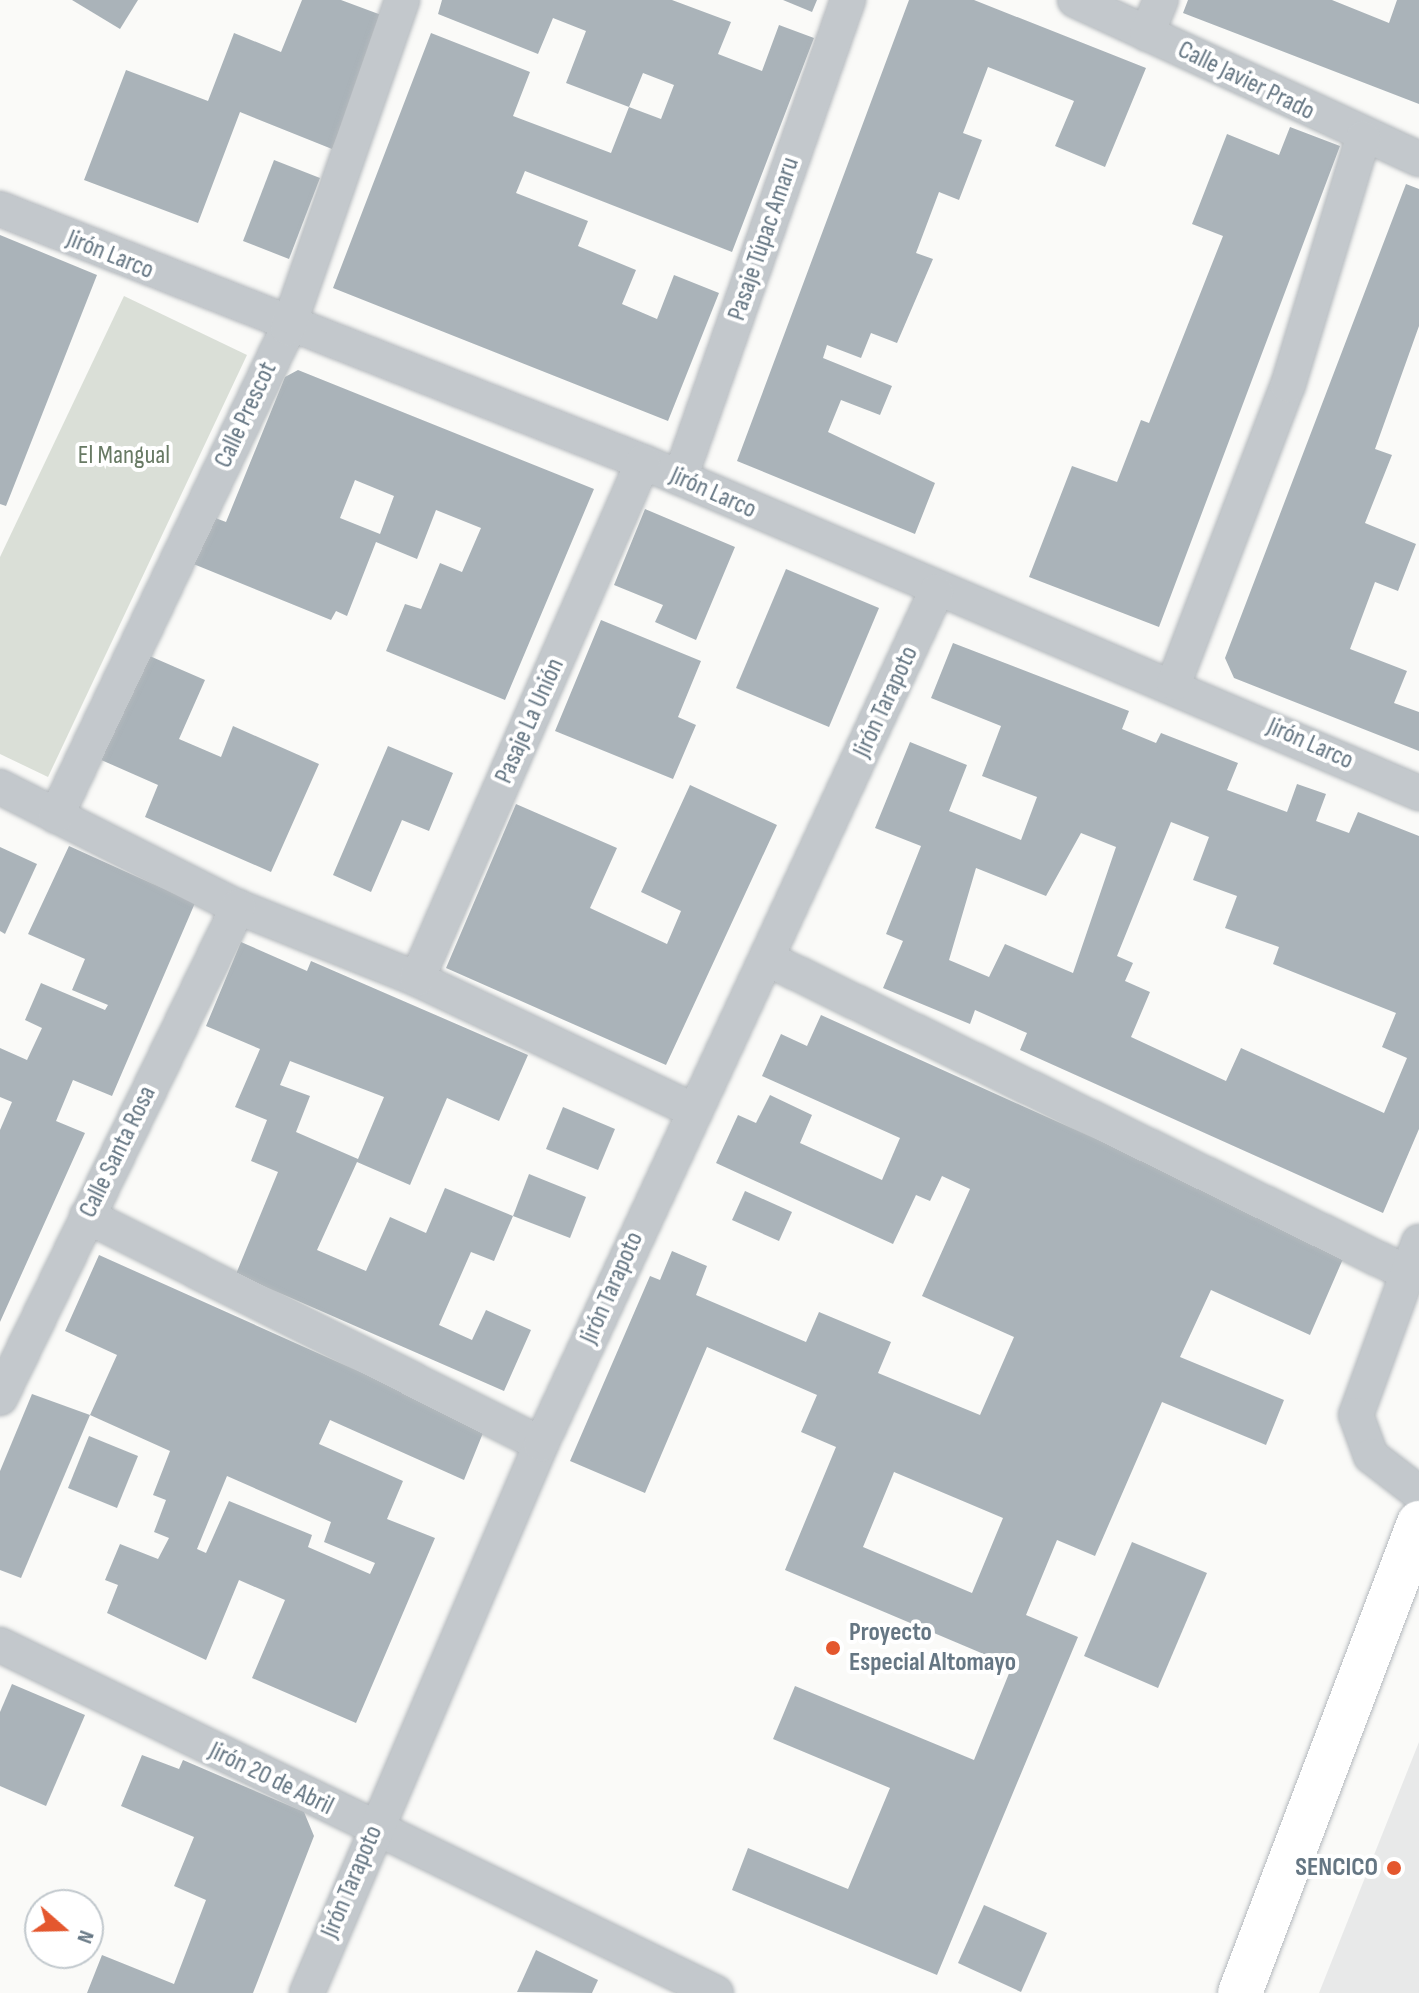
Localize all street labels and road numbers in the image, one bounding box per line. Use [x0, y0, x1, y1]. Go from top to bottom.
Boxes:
street label: Calle Javier Prado [1173, 34, 1319, 128]
street label: Pasaje Túpac Amaru [721, 153, 807, 325]
street label: Jirón Larco [62, 223, 158, 287]
street label: Calle Prescot [208, 357, 284, 473]
street label: Jirón Larco [665, 460, 761, 526]
street label: Jirón Tarapoto [847, 641, 925, 763]
street label: Pasaje La Unión [489, 654, 571, 788]
street label: Jirón Larco [1262, 711, 1358, 777]
street label: Calle Santa Rosa [73, 1081, 163, 1223]
street label: Jirón Tarapoto [573, 1227, 651, 1349]
street label: Jirón 20 de Abril [204, 1735, 338, 1823]
street label: Jirón Tarapoto [314, 1821, 390, 1943]

